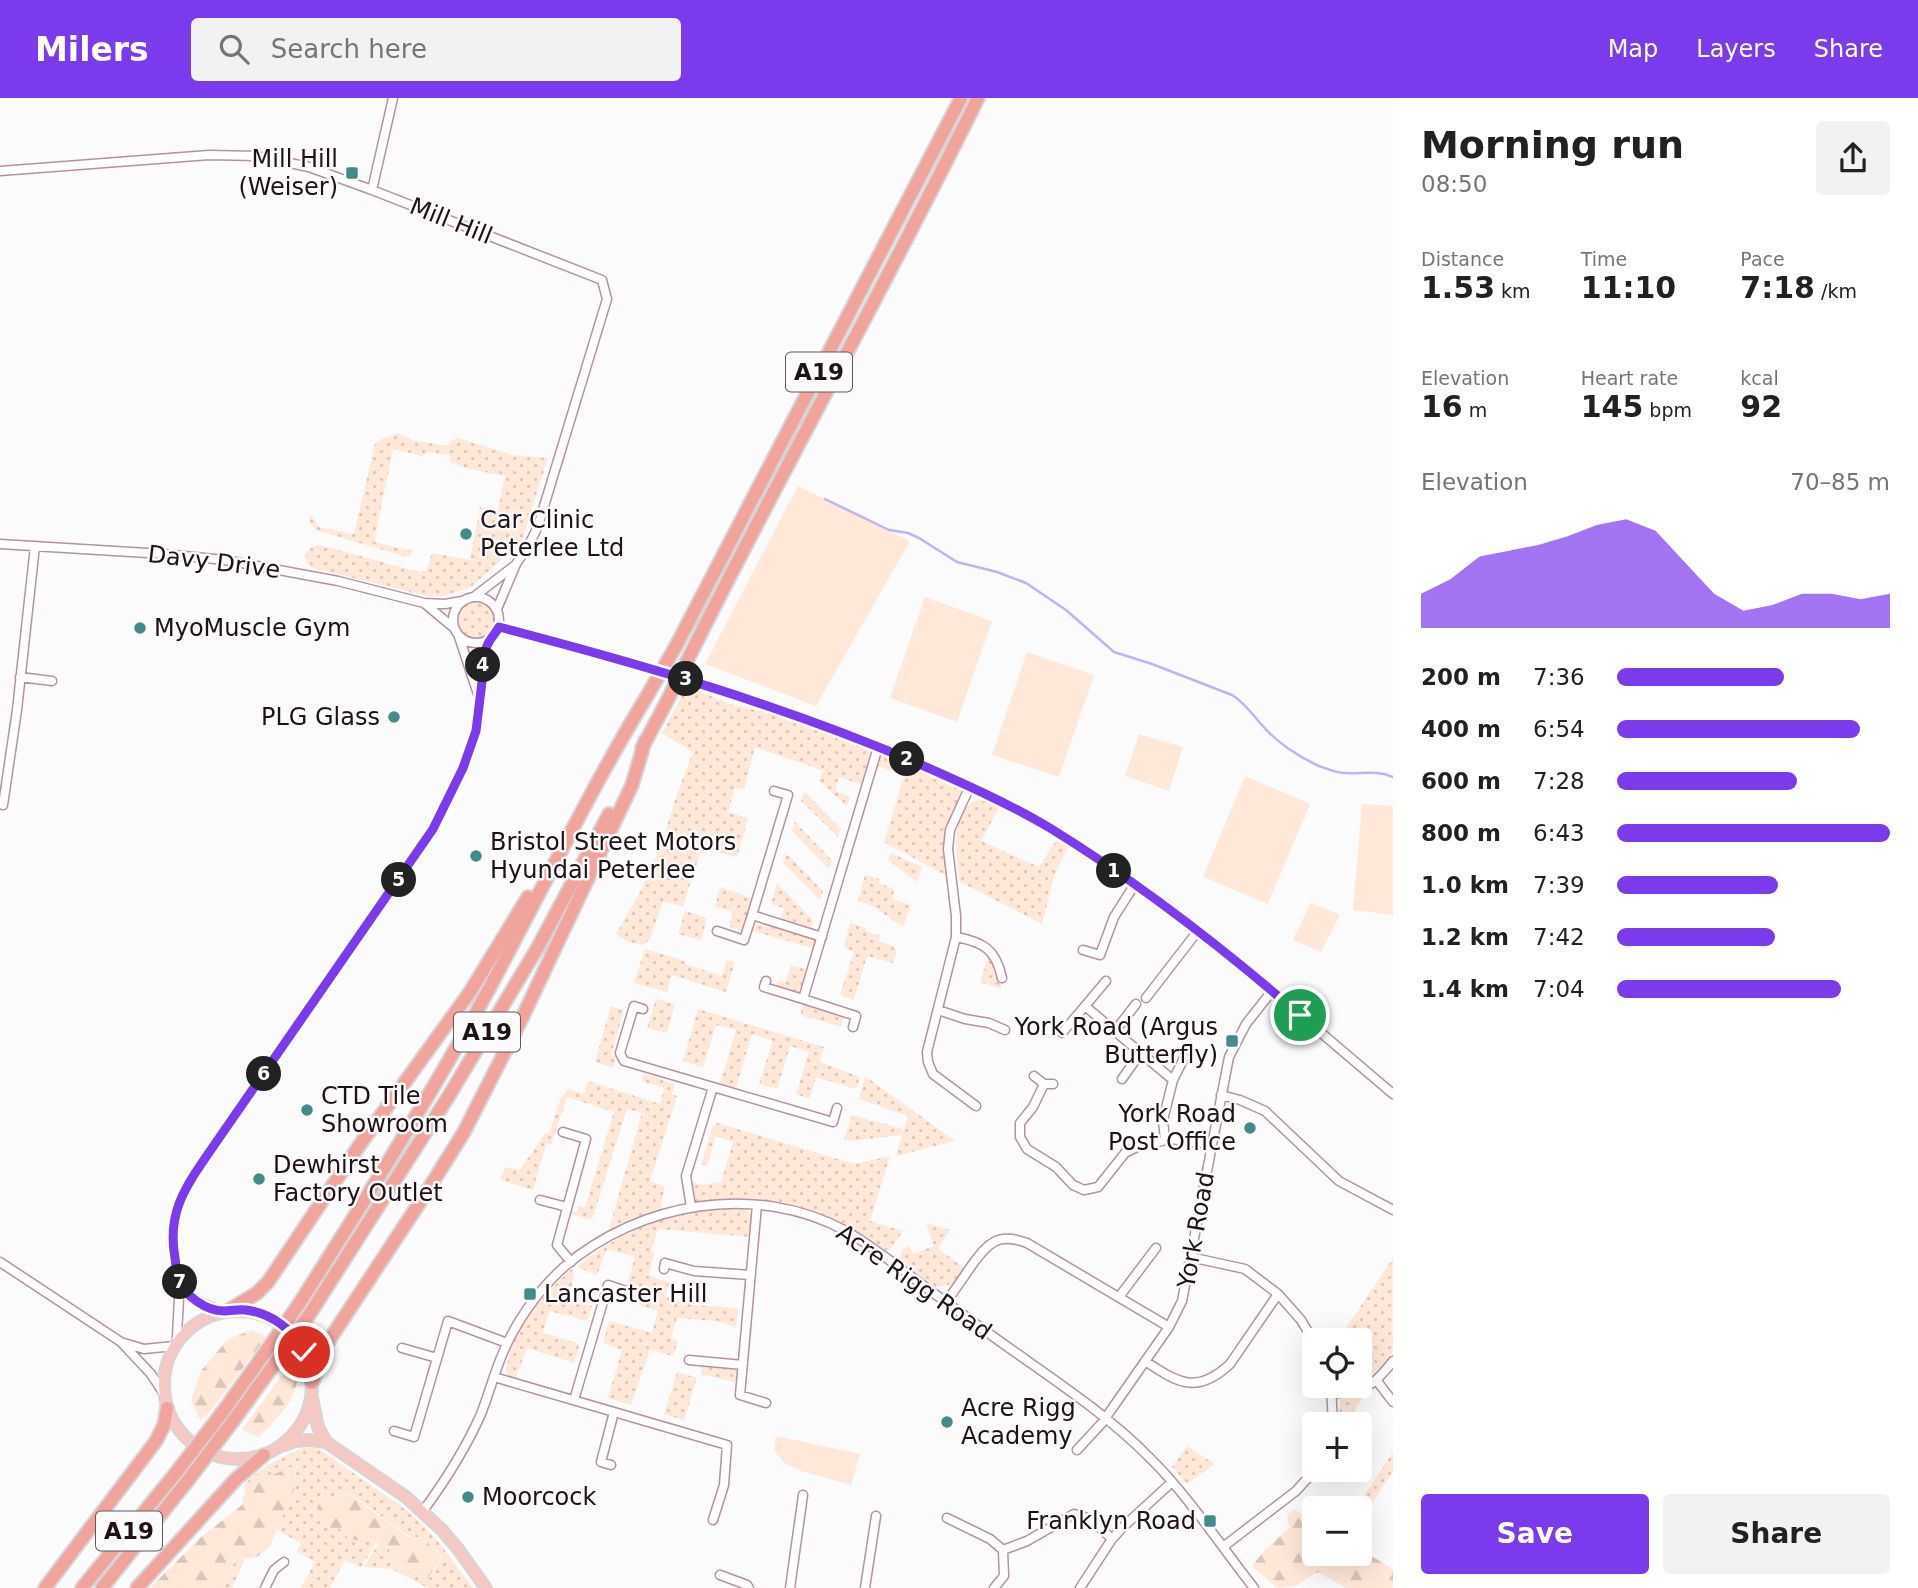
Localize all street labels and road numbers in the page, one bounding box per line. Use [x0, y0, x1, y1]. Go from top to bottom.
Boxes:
street label: Mill Hill [406, 192, 496, 250]
road number: A19 [786, 353, 852, 392]
street label: Davy Drive [146, 540, 282, 584]
road number: A19 [454, 1012, 520, 1051]
street label: York Road [1172, 1170, 1220, 1291]
street label: Acre Rigg Road [831, 1218, 997, 1346]
road number: A19 [96, 1512, 162, 1550]

